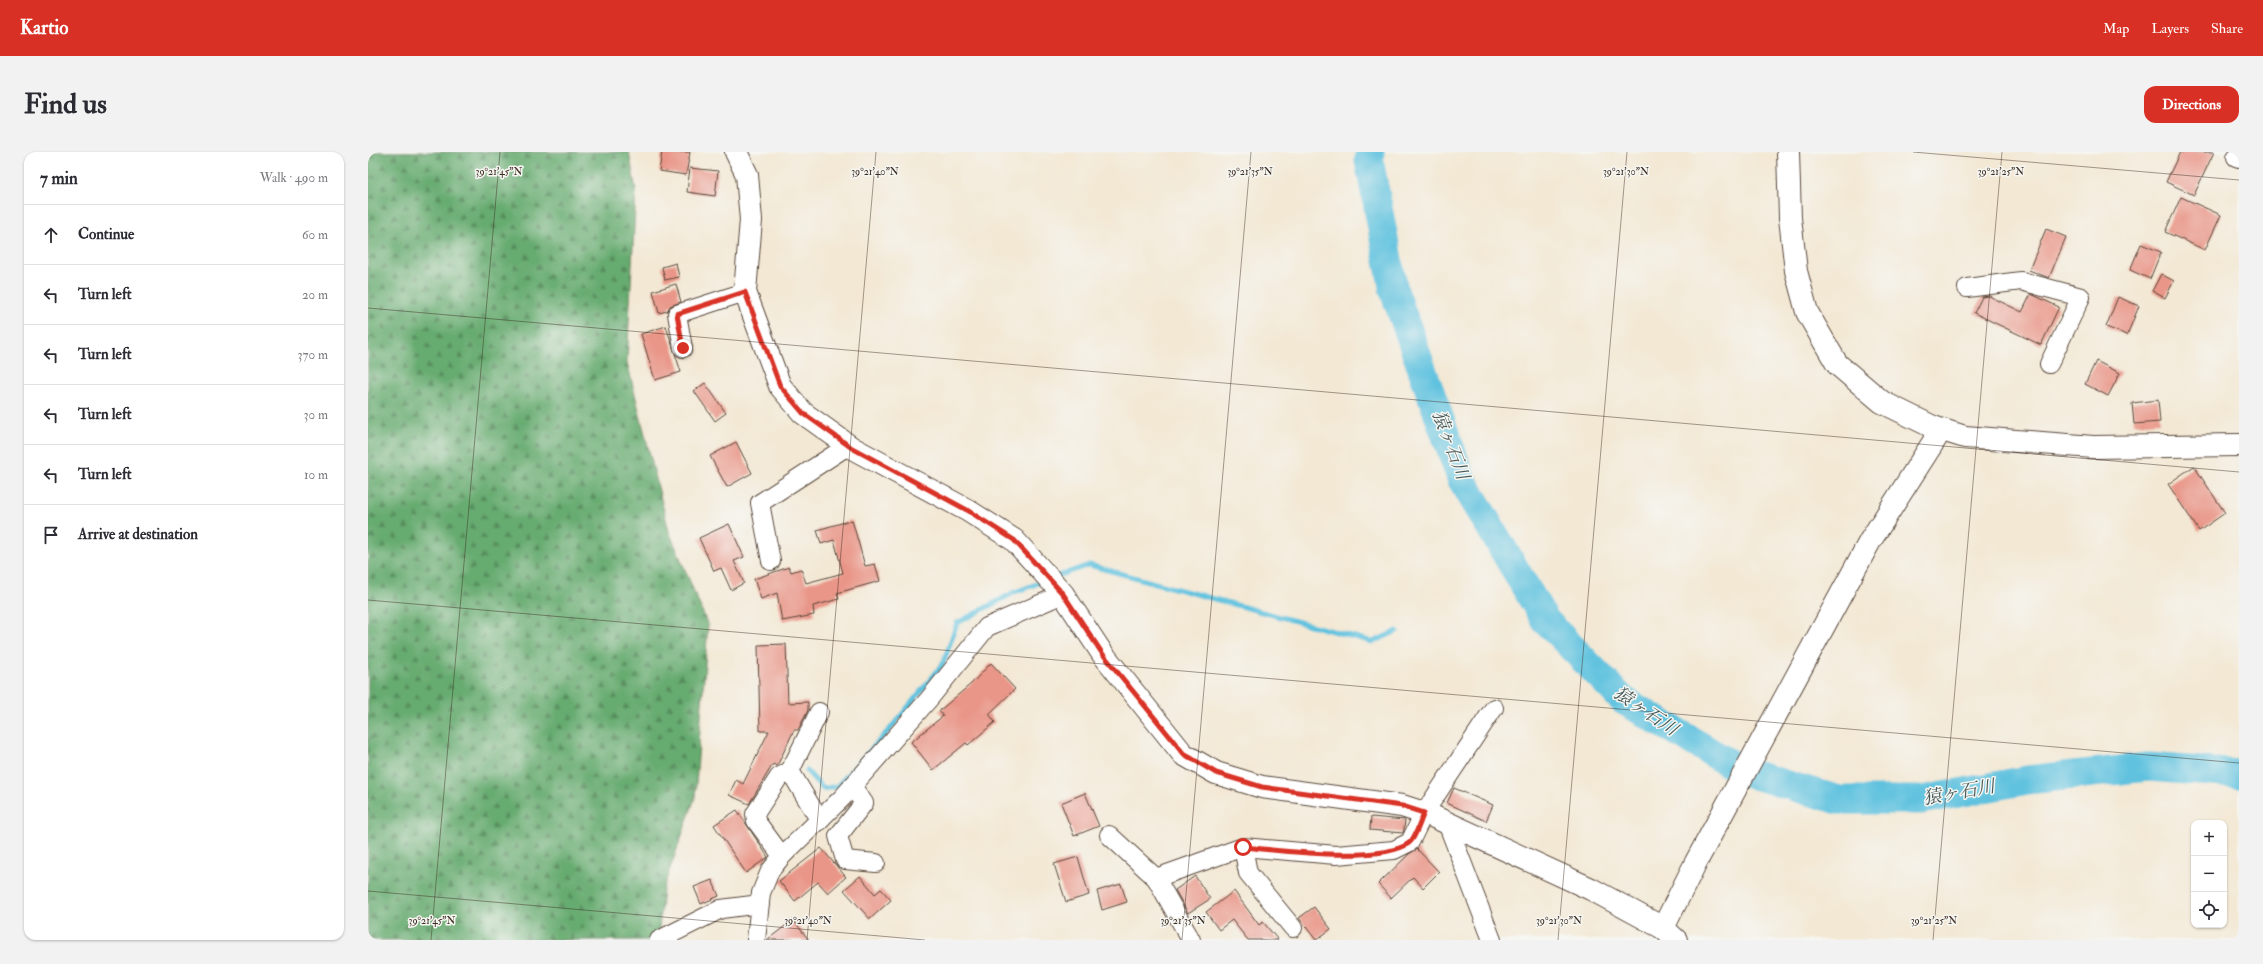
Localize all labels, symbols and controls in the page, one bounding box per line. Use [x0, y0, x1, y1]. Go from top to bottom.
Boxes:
text: Kartio [20, 16, 68, 40]
text: Map [2103, 20, 2129, 37]
text: Layers [2151, 20, 2189, 37]
text: Share [2211, 20, 2243, 37]
button: Directions [2144, 86, 2239, 123]
text: Find us [24, 87, 107, 122]
text: 39°21'45"N [476, 166, 522, 178]
text: 39°21'40"N [851, 166, 899, 178]
text: 39°21'35"N [1227, 166, 1273, 178]
text: 39°21'30"N [1603, 166, 1649, 178]
text: 39°21'25"N [1978, 166, 2024, 178]
text: 7 min [40, 168, 78, 189]
text: Walk · 490 m [260, 170, 328, 186]
icon: ahead [40, 224, 62, 246]
text: Continue [78, 225, 134, 244]
text: 60 m [302, 227, 328, 243]
icon: left [40, 284, 62, 306]
text: Turn left [78, 285, 132, 304]
text: 20 m [302, 287, 328, 303]
route end [674, 339, 692, 357]
icon: left [40, 344, 62, 366]
text: Turn left [78, 345, 132, 364]
text: 370 m [298, 347, 328, 363]
icon: left [40, 404, 62, 426]
text: Turn left [78, 405, 132, 424]
text: 30 m [304, 407, 328, 423]
water label: 猿ヶ石川 [1427, 407, 1475, 485]
icon: left [40, 464, 62, 486]
text: Turn left [78, 465, 132, 484]
text: 10 m [304, 467, 328, 483]
icon: arrive [40, 524, 62, 546]
text: Arrive at destination [78, 525, 198, 544]
water label: 猿ヶ石川 [1609, 682, 1684, 742]
water label: 猿ヶ石川 [1922, 775, 1999, 810]
map controls [2191, 820, 2227, 928]
button: + [2191, 820, 2227, 856]
route start [1234, 838, 1252, 856]
button: − [2191, 856, 2227, 892]
button: locate [2191, 892, 2227, 928]
text: 39°21'45"N [409, 915, 455, 927]
text: 39°21'40"N [784, 915, 832, 927]
text: 39°21'35"N [1160, 915, 1206, 927]
text: 39°21'30"N [1536, 915, 1582, 927]
text: 39°21'25"N [1911, 915, 1957, 927]

